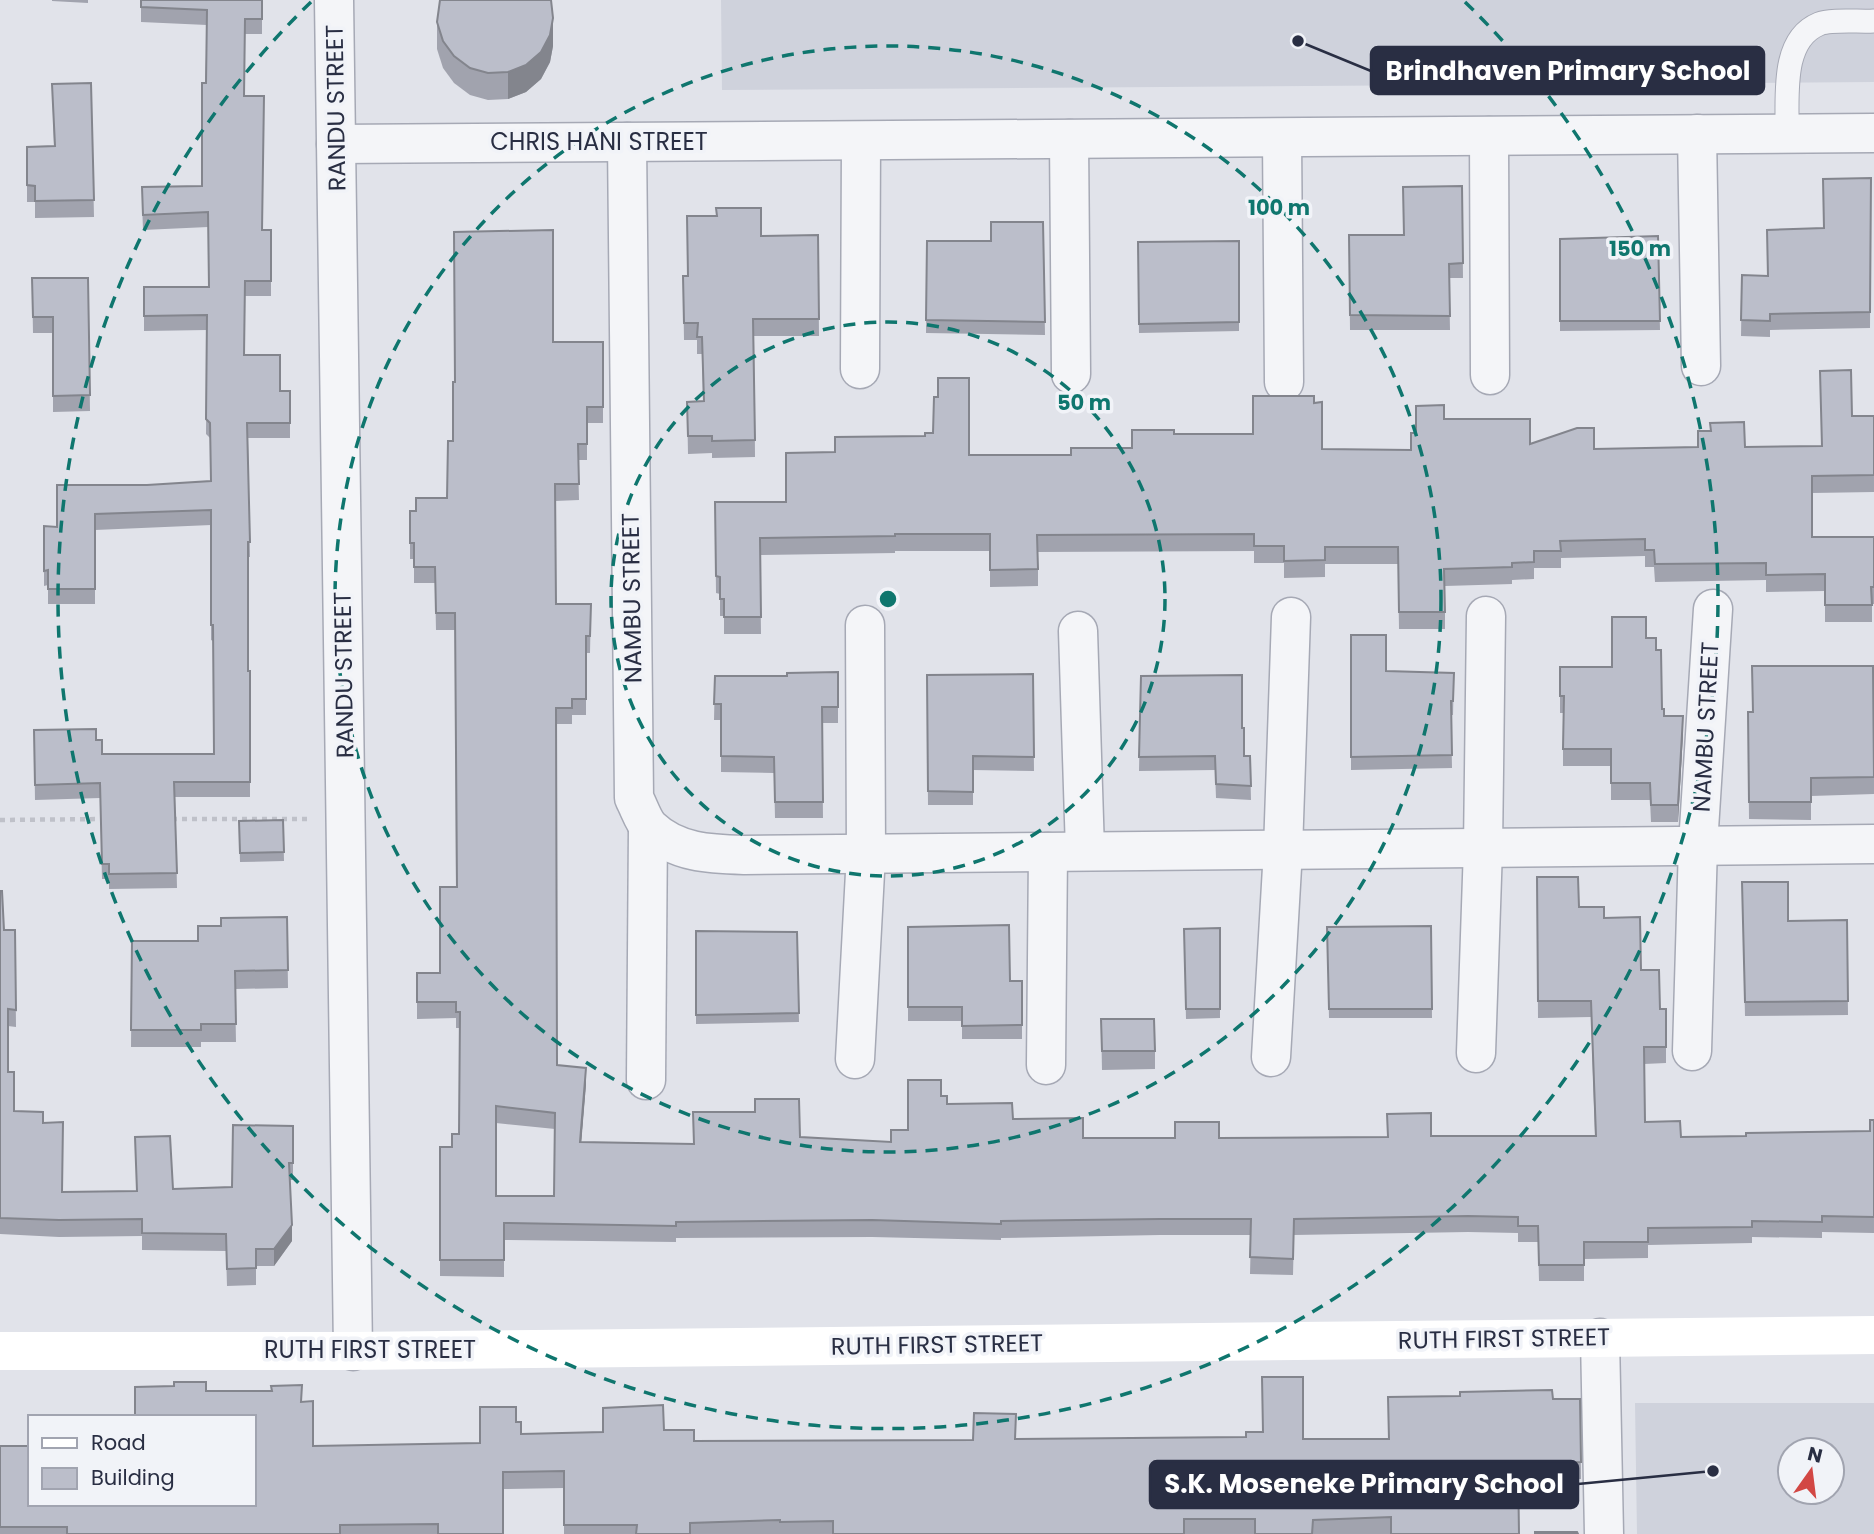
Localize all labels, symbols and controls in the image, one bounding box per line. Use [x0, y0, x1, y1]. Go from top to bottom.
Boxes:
street label: RANDU STREET [318, 24, 353, 192]
callout: Brindhaven Primary School [1371, 47, 1764, 94]
text: Brindhaven Primary School [1386, 53, 1750, 89]
street label: CHRIS HANI STREET [490, 125, 708, 158]
text: 100 m [1248, 193, 1310, 222]
text: 150 m [1609, 234, 1671, 263]
text: 50 m [1057, 388, 1111, 417]
street label: NAMBU STREET [614, 513, 649, 683]
centre of rings [876, 587, 900, 611]
street label: RANDU STREET [326, 591, 361, 759]
street label: NAMBU STREET [1685, 641, 1726, 813]
street label: RUTH FIRST STREET [1398, 1320, 1610, 1357]
street label: RUTH FIRST STREET [831, 1326, 1043, 1363]
street label: RUTH FIRST STREET [264, 1333, 476, 1366]
legend [28, 1415, 256, 1506]
text: Road [91, 1428, 146, 1457]
north arrow [1776, 1436, 1846, 1506]
text: N [1805, 1440, 1825, 1470]
callout: S.K. Moseneke Primary School [1150, 1461, 1578, 1508]
text: Building [91, 1463, 175, 1492]
text: S.K. Moseneke Primary School [1164, 1466, 1564, 1502]

